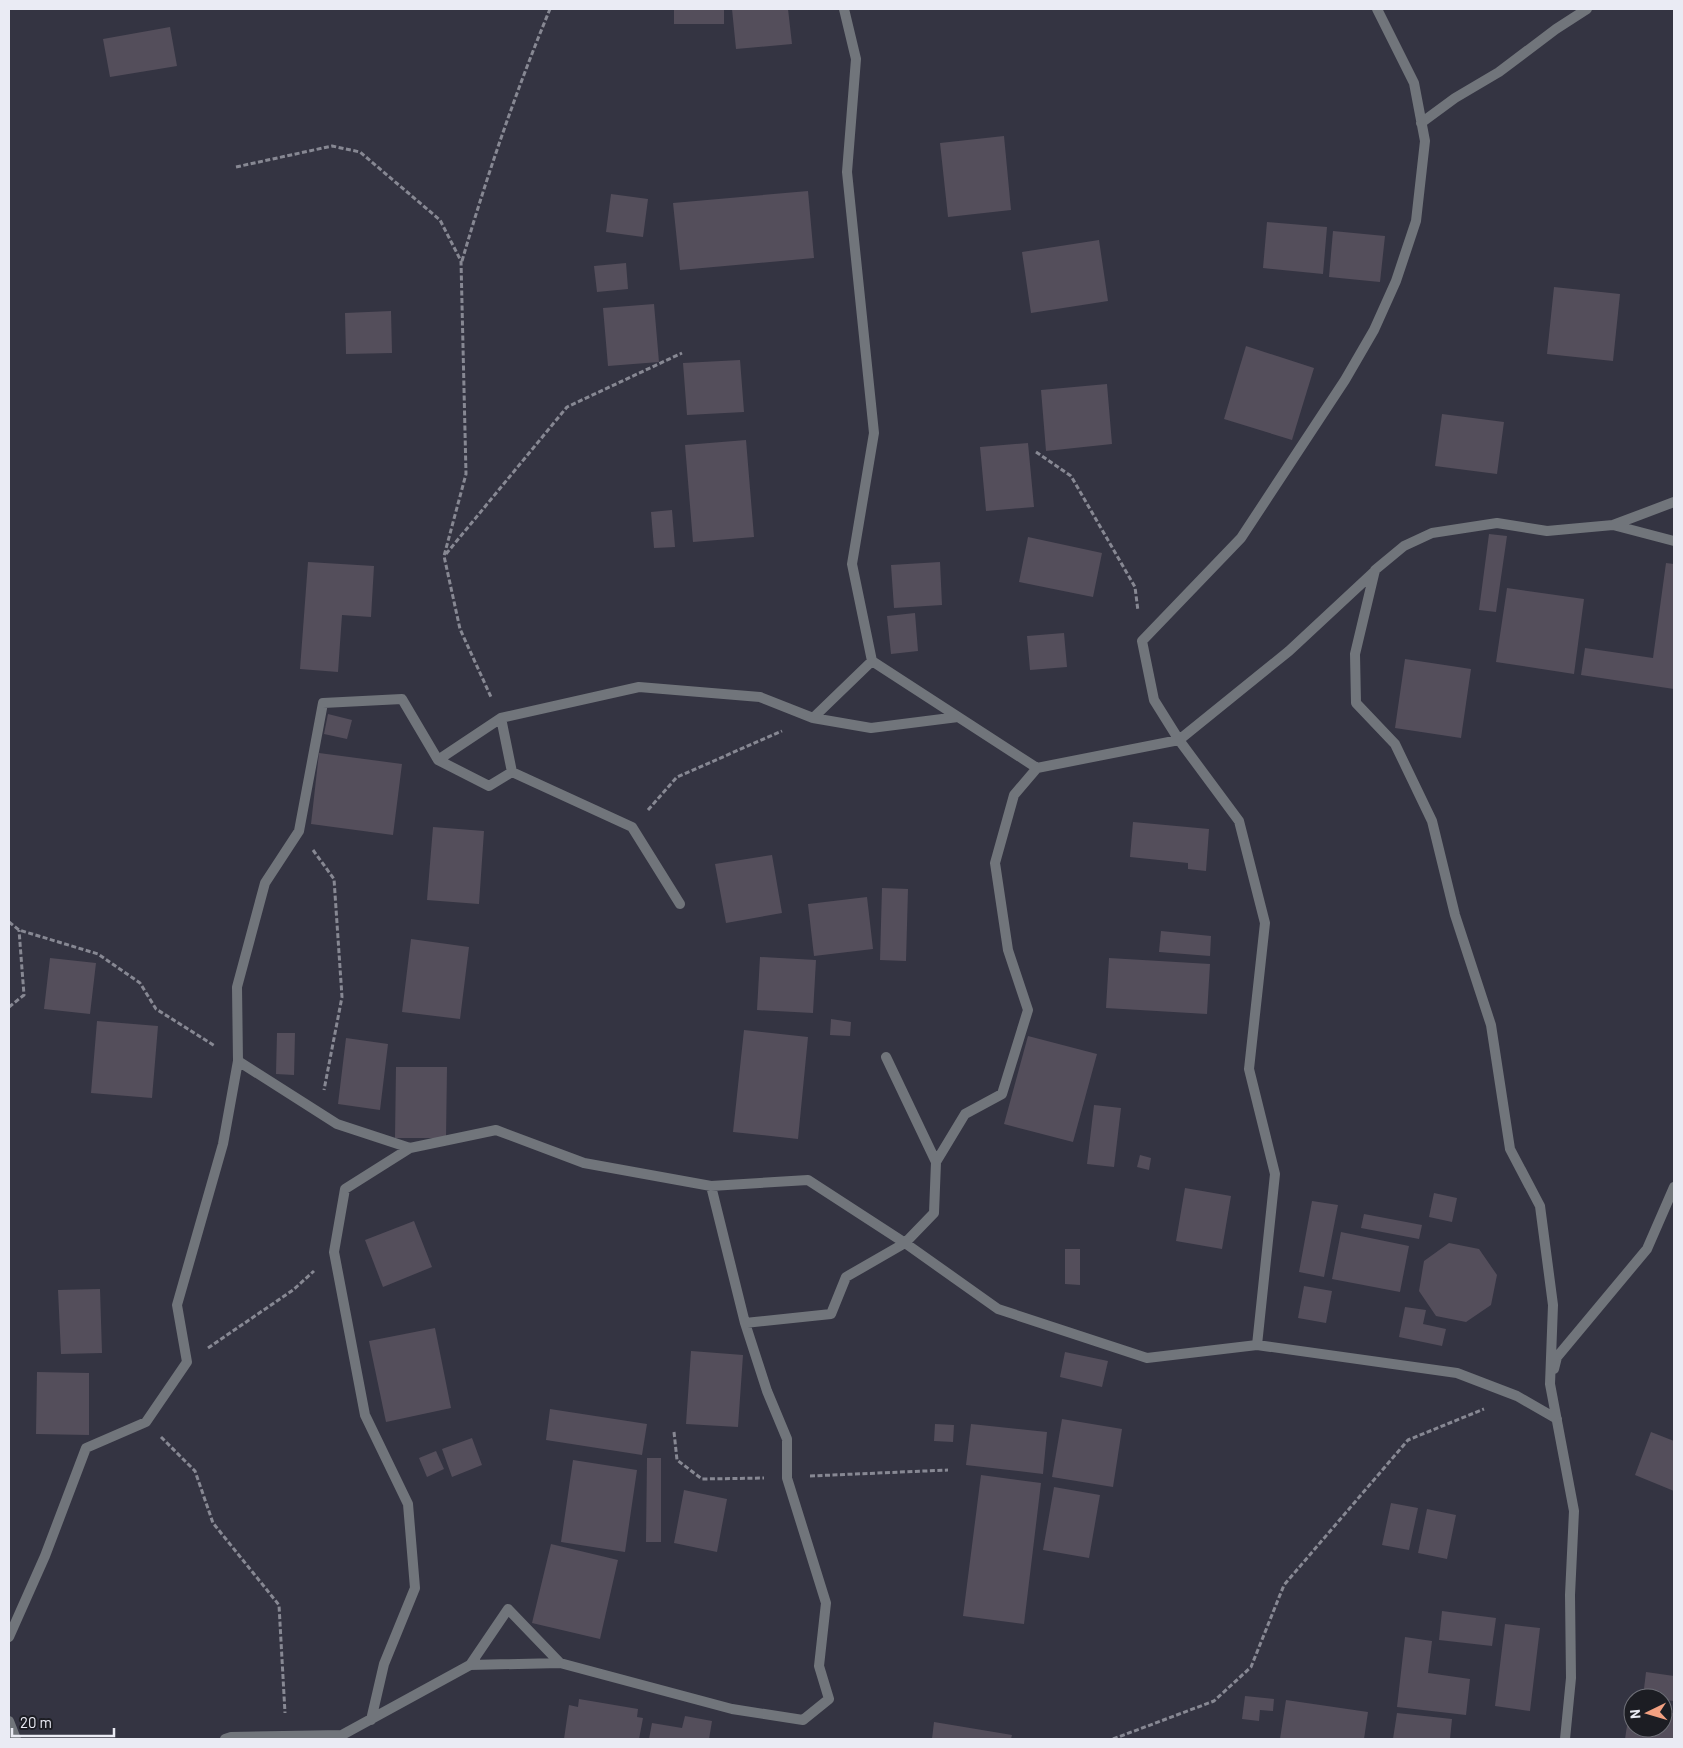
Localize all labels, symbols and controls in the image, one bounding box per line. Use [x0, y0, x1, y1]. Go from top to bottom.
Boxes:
north arrow [1623, 1688, 1673, 1738]
scale bar [12, 1706, 115, 1738]
text: N [1626, 1709, 1643, 1720]
text: 20 m [20, 1713, 52, 1731]

